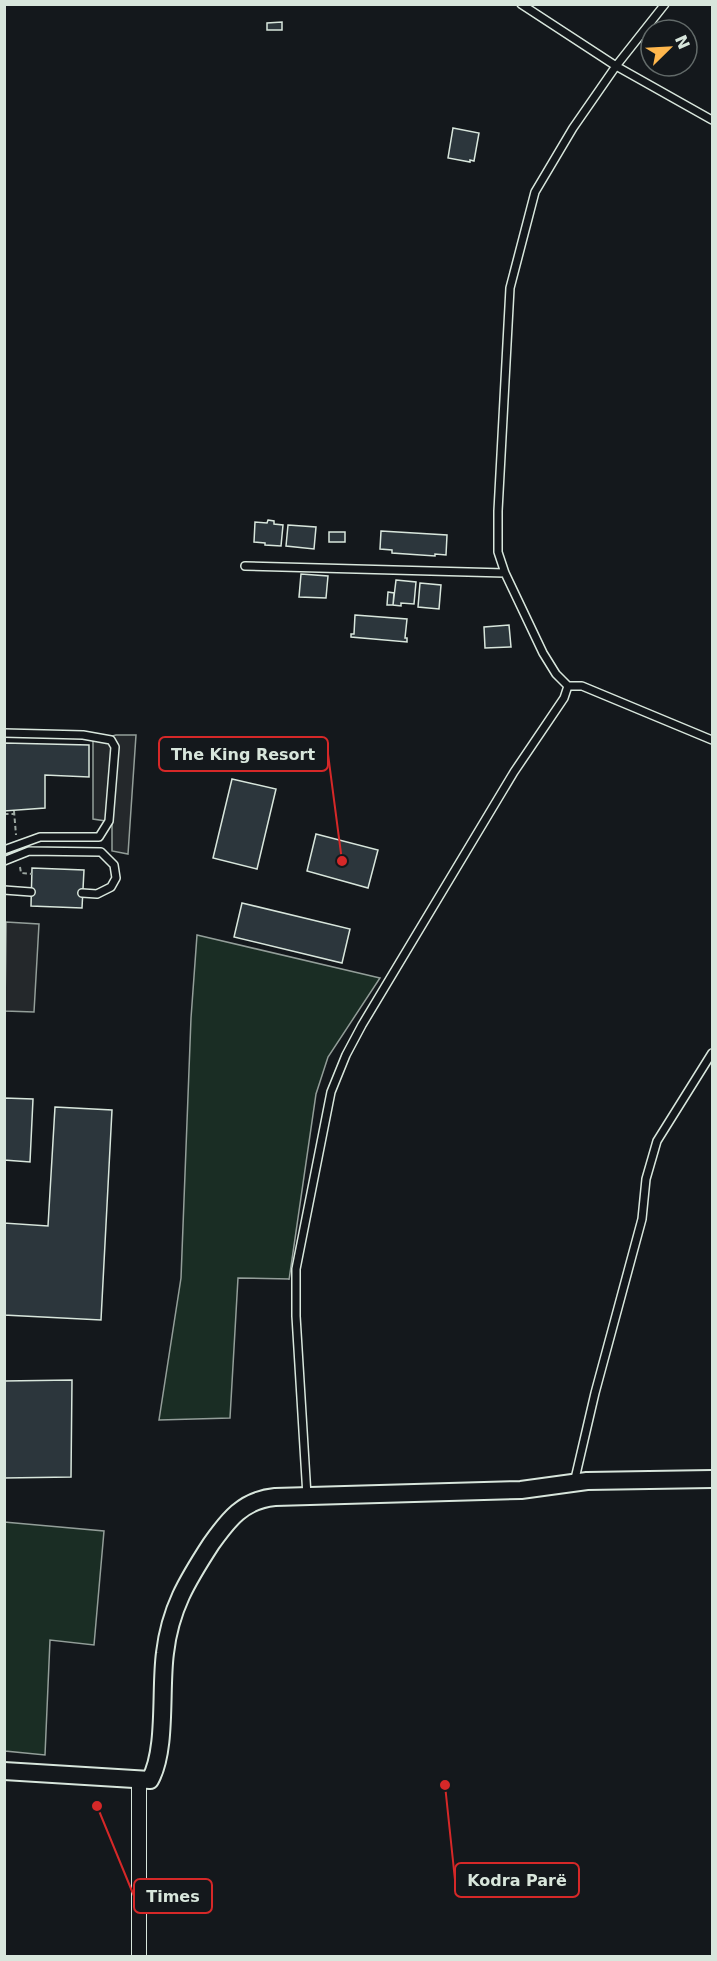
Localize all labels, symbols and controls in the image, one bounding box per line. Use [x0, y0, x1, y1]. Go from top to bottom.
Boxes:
north arrow [639, 18, 699, 78]
text: N [671, 32, 694, 52]
callout: The King Resort [159, 737, 328, 771]
text: The King Resort [171, 745, 315, 764]
callout: Kodra Parë [455, 1863, 579, 1897]
text: Kodra Parë [467, 1871, 567, 1890]
callout: Times [134, 1879, 212, 1913]
text: Times [146, 1887, 200, 1906]

